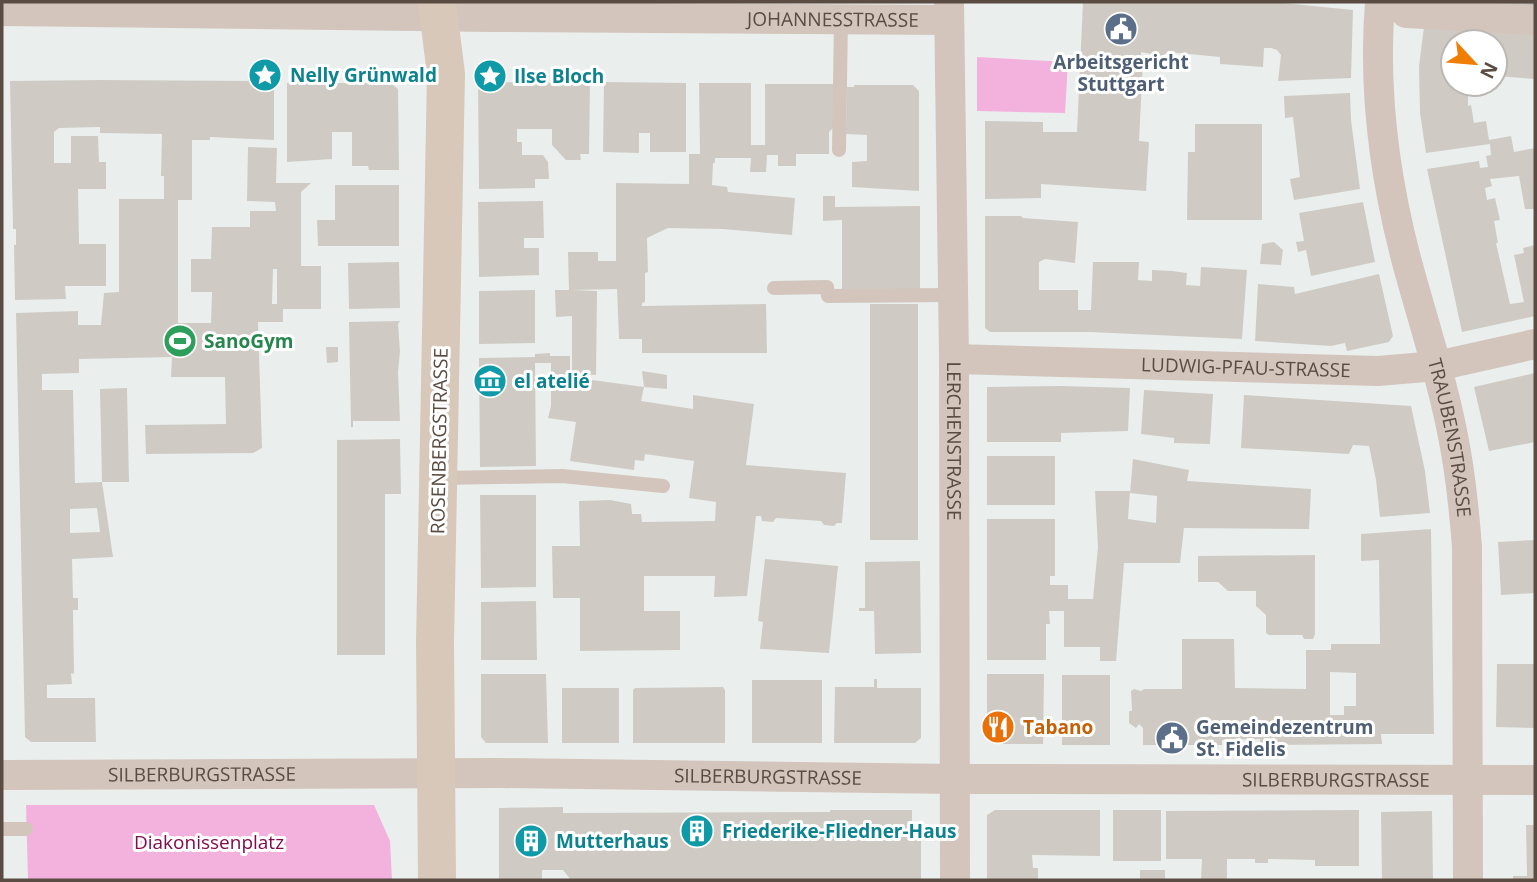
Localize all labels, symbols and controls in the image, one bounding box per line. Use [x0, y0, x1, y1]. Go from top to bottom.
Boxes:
street label: JOHANNESSTRASSE [745, 6, 919, 33]
public building icon: Arbeitsgericht Stuttgart [1102, 10, 1140, 48]
north arrow [1439, 28, 1509, 98]
place label: Arbeitsgericht Stuttgart [1053, 49, 1189, 97]
place icon: Nelly Grünwald [246, 56, 284, 94]
place icon: Ilse Bloch [471, 57, 509, 95]
text: N [1474, 58, 1504, 83]
place label: Nelly Grünwald [290, 62, 437, 88]
place label: Ilse Bloch [514, 63, 604, 89]
sports icon: SanoGym [161, 322, 199, 360]
place label: SanoGym [204, 328, 293, 354]
street label: ROSENBERGSTRASSE [424, 348, 454, 534]
street label: LUDWIG-PFAU-STRASSE [1141, 351, 1351, 383]
street label: TRAUBENSTRASSE [1422, 355, 1477, 518]
street label: LERCHENSTRASSE [941, 361, 967, 521]
museum icon: el atelié [471, 362, 509, 400]
place label: el atelié [514, 368, 590, 394]
restaurant icon: Tabano [979, 708, 1017, 746]
place label: Tabano [1023, 714, 1093, 740]
place label: Gemeindezentrum St. Fidelis [1196, 714, 1373, 762]
public building icon: Gemeindezentrum St. Fidelis [1153, 719, 1191, 757]
street label: SILBERBURGSTRASSE [108, 761, 296, 788]
street label: SILBERBURGSTRASSE [674, 762, 862, 791]
street label: SILBERBURGSTRASSE [1242, 766, 1430, 793]
building icon: Friederike-Fliedner-Haus [678, 812, 716, 850]
place label: Friederike-Fliedner-Haus [722, 818, 957, 844]
building icon: Mutterhaus [512, 822, 550, 860]
place label: Mutterhaus [556, 828, 669, 854]
park label: Diakonissenplatz [134, 829, 284, 855]

